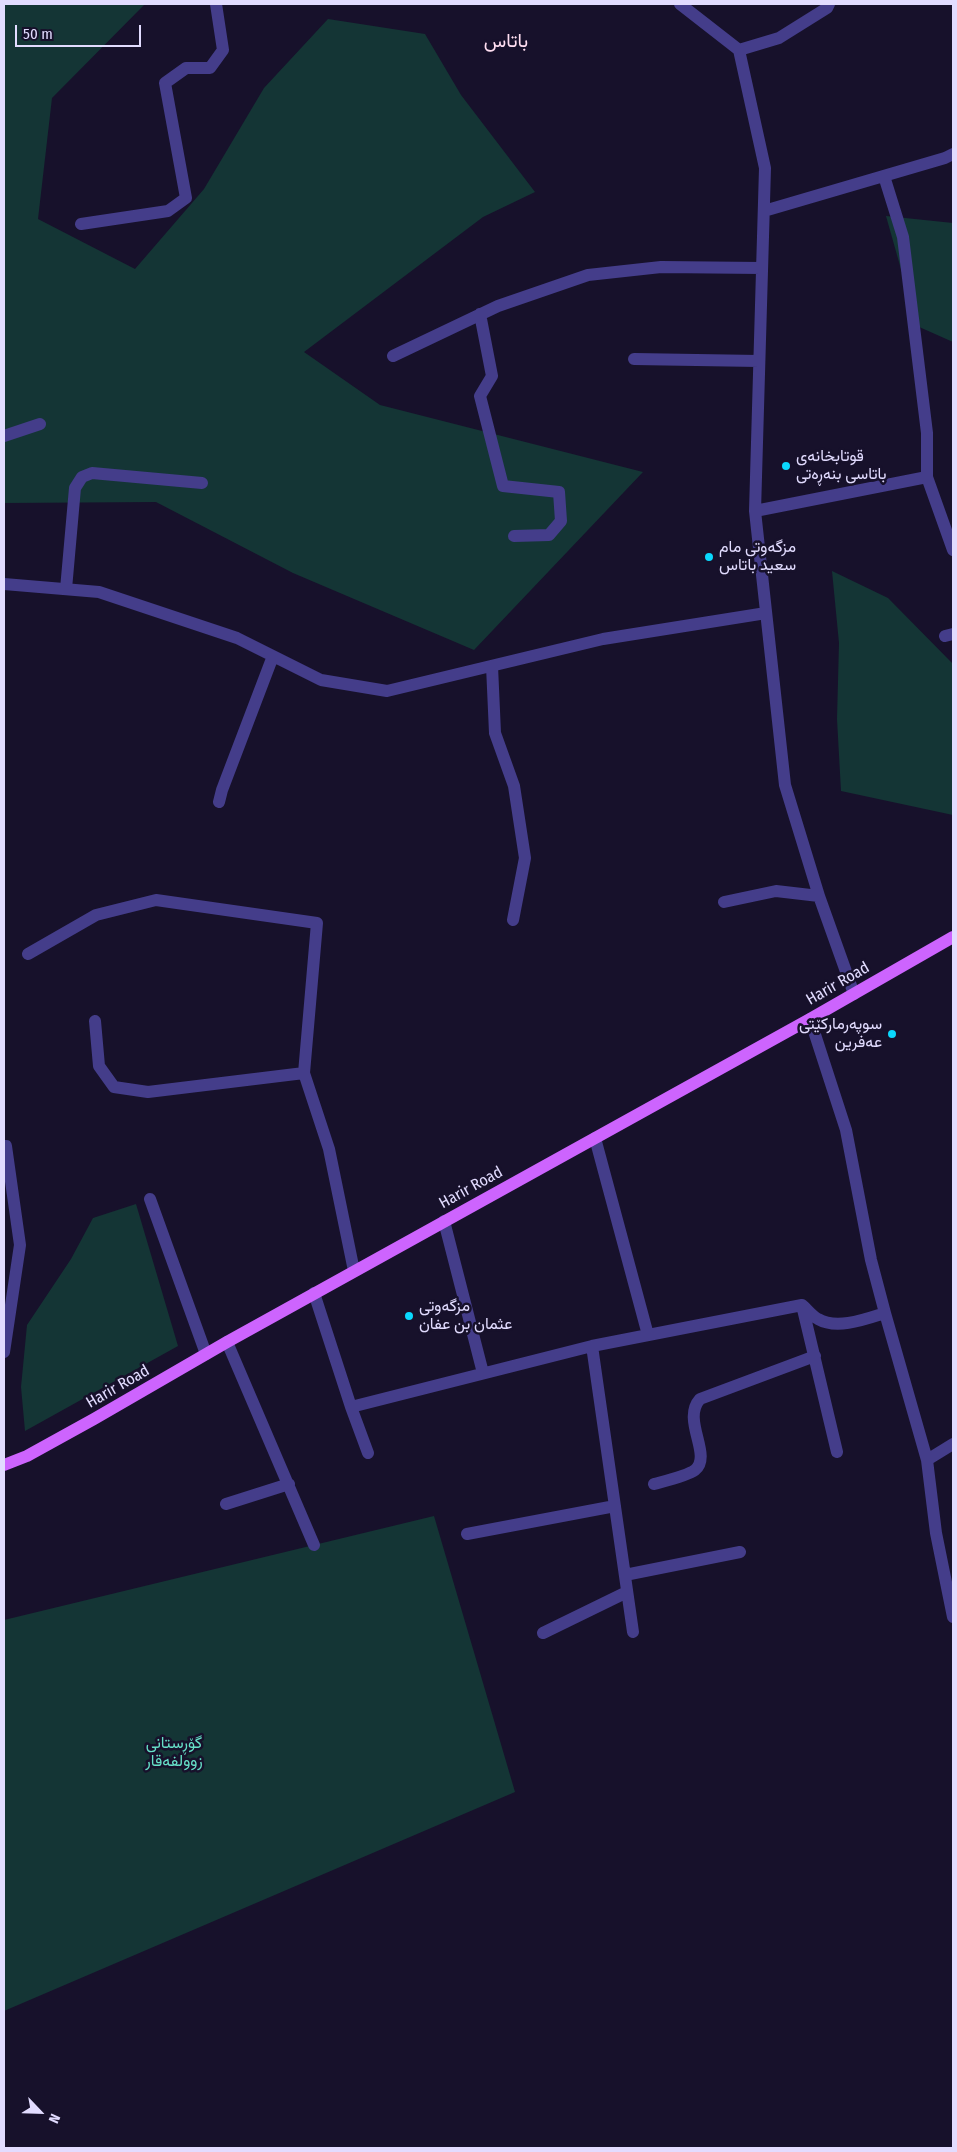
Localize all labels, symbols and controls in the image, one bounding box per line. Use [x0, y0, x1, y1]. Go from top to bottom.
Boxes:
scale bar [18, 15, 144, 47]
text: 50 m [23, 25, 53, 43]
district label: باتاس [484, 31, 528, 53]
place label: قوتابخانەی باتاسی بنەڕەتی [796, 447, 887, 485]
marker: قوتابخانەی باتاسی بنەڕەتی [780, 460, 792, 472]
place label: مزگەوتی مام سعید باتاس [719, 538, 796, 576]
marker: مزگەوتی مام سعید باتاس [703, 551, 715, 563]
street label: Harir Road [803, 958, 873, 1010]
place label: سوپەرمارکێتی عەفرین [799, 1015, 882, 1053]
marker: سوپەرمارکێتی عەفرین [886, 1028, 898, 1040]
street label: Harir Road [436, 1163, 506, 1213]
place label: مزگەوتی عثمان بن عفان [419, 1297, 512, 1335]
marker: مزگەوتی عثمان بن عفان [403, 1310, 415, 1322]
street label: Harir Road [83, 1361, 153, 1413]
park label: گۆڕستانی زوولفەقار [145, 1734, 203, 1772]
north arrow [15, 2087, 65, 2137]
text: N [45, 2111, 64, 2126]

